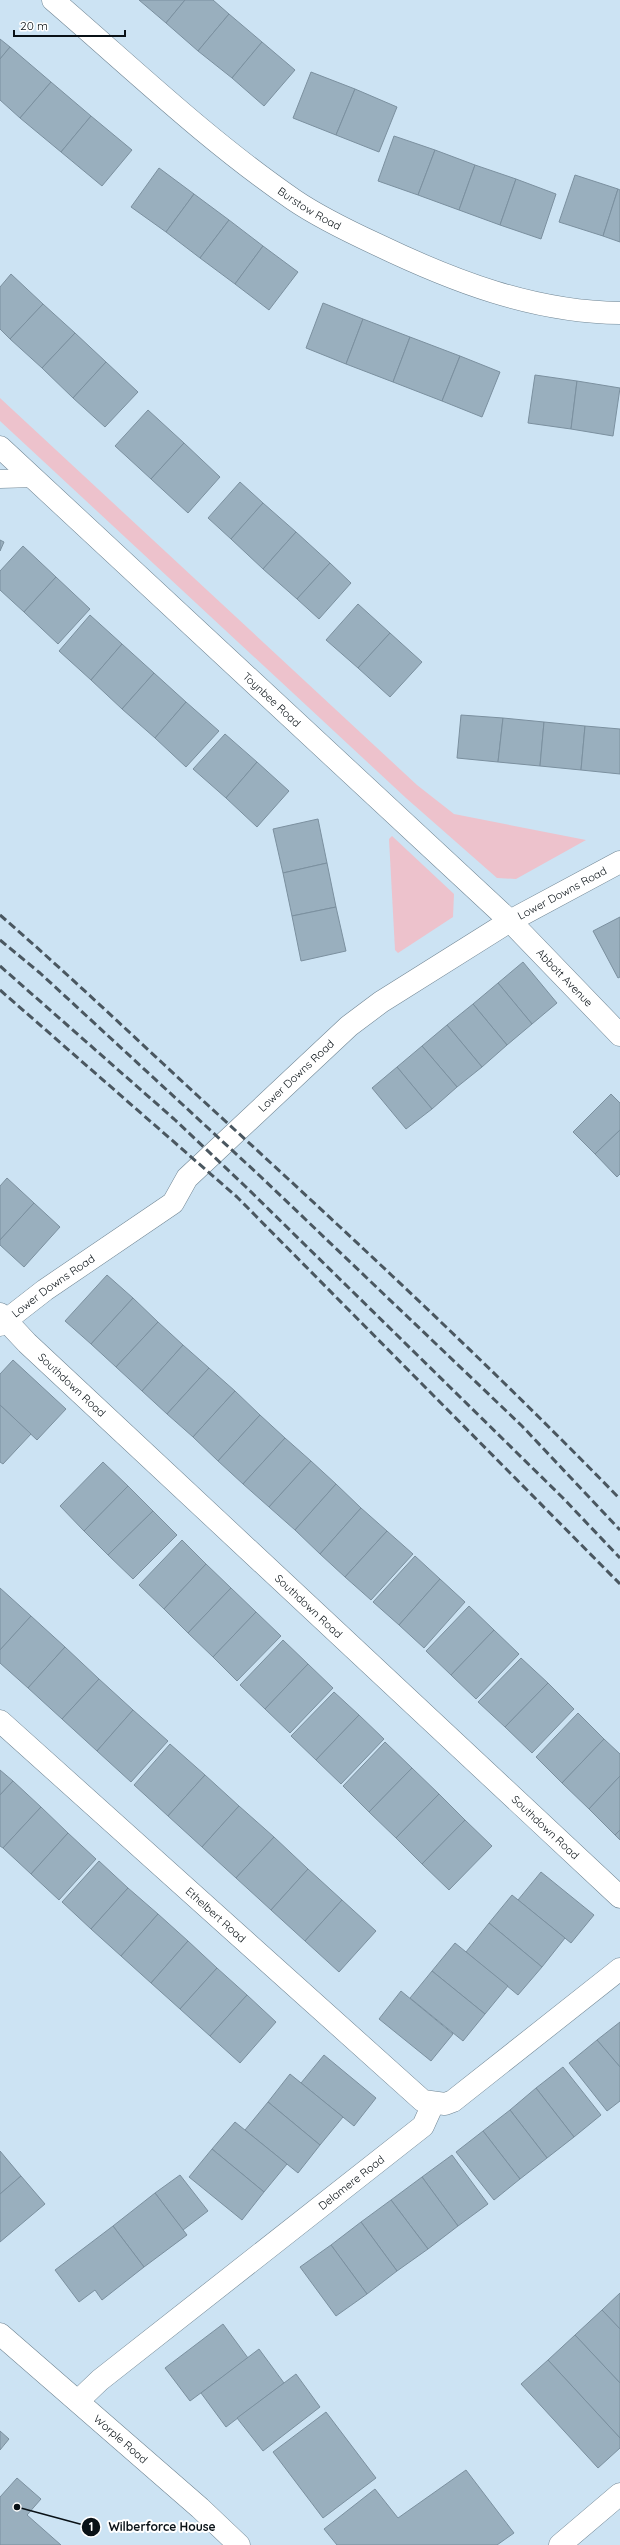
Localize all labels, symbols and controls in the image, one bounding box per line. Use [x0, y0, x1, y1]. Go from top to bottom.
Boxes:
scale bar [14, 12, 125, 38]
text: 20 m [20, 18, 48, 33]
street label: Burstow Road [275, 184, 344, 233]
street label: Toynbee Road [240, 669, 304, 730]
street label: Lower Downs Road [515, 863, 609, 923]
street label: Abbott Avenue [534, 946, 596, 1010]
street label: Lower Downs Road [255, 1037, 337, 1115]
street label: Lower Downs Road [9, 1251, 97, 1320]
street label: Southdown Road [35, 1350, 109, 1420]
street label: Southdown Road [272, 1571, 345, 1641]
street label: Southdown Road [509, 1792, 582, 1862]
street label: Ethelbert Road [183, 1884, 249, 1945]
street label: Delamere Road [315, 2152, 387, 2213]
street label: Worple Road [91, 2412, 151, 2466]
callout: Wilberforce House [81, 2515, 224, 2539]
text: 1 [89, 2519, 93, 2534]
text: Wilberforce House [108, 2519, 216, 2534]

